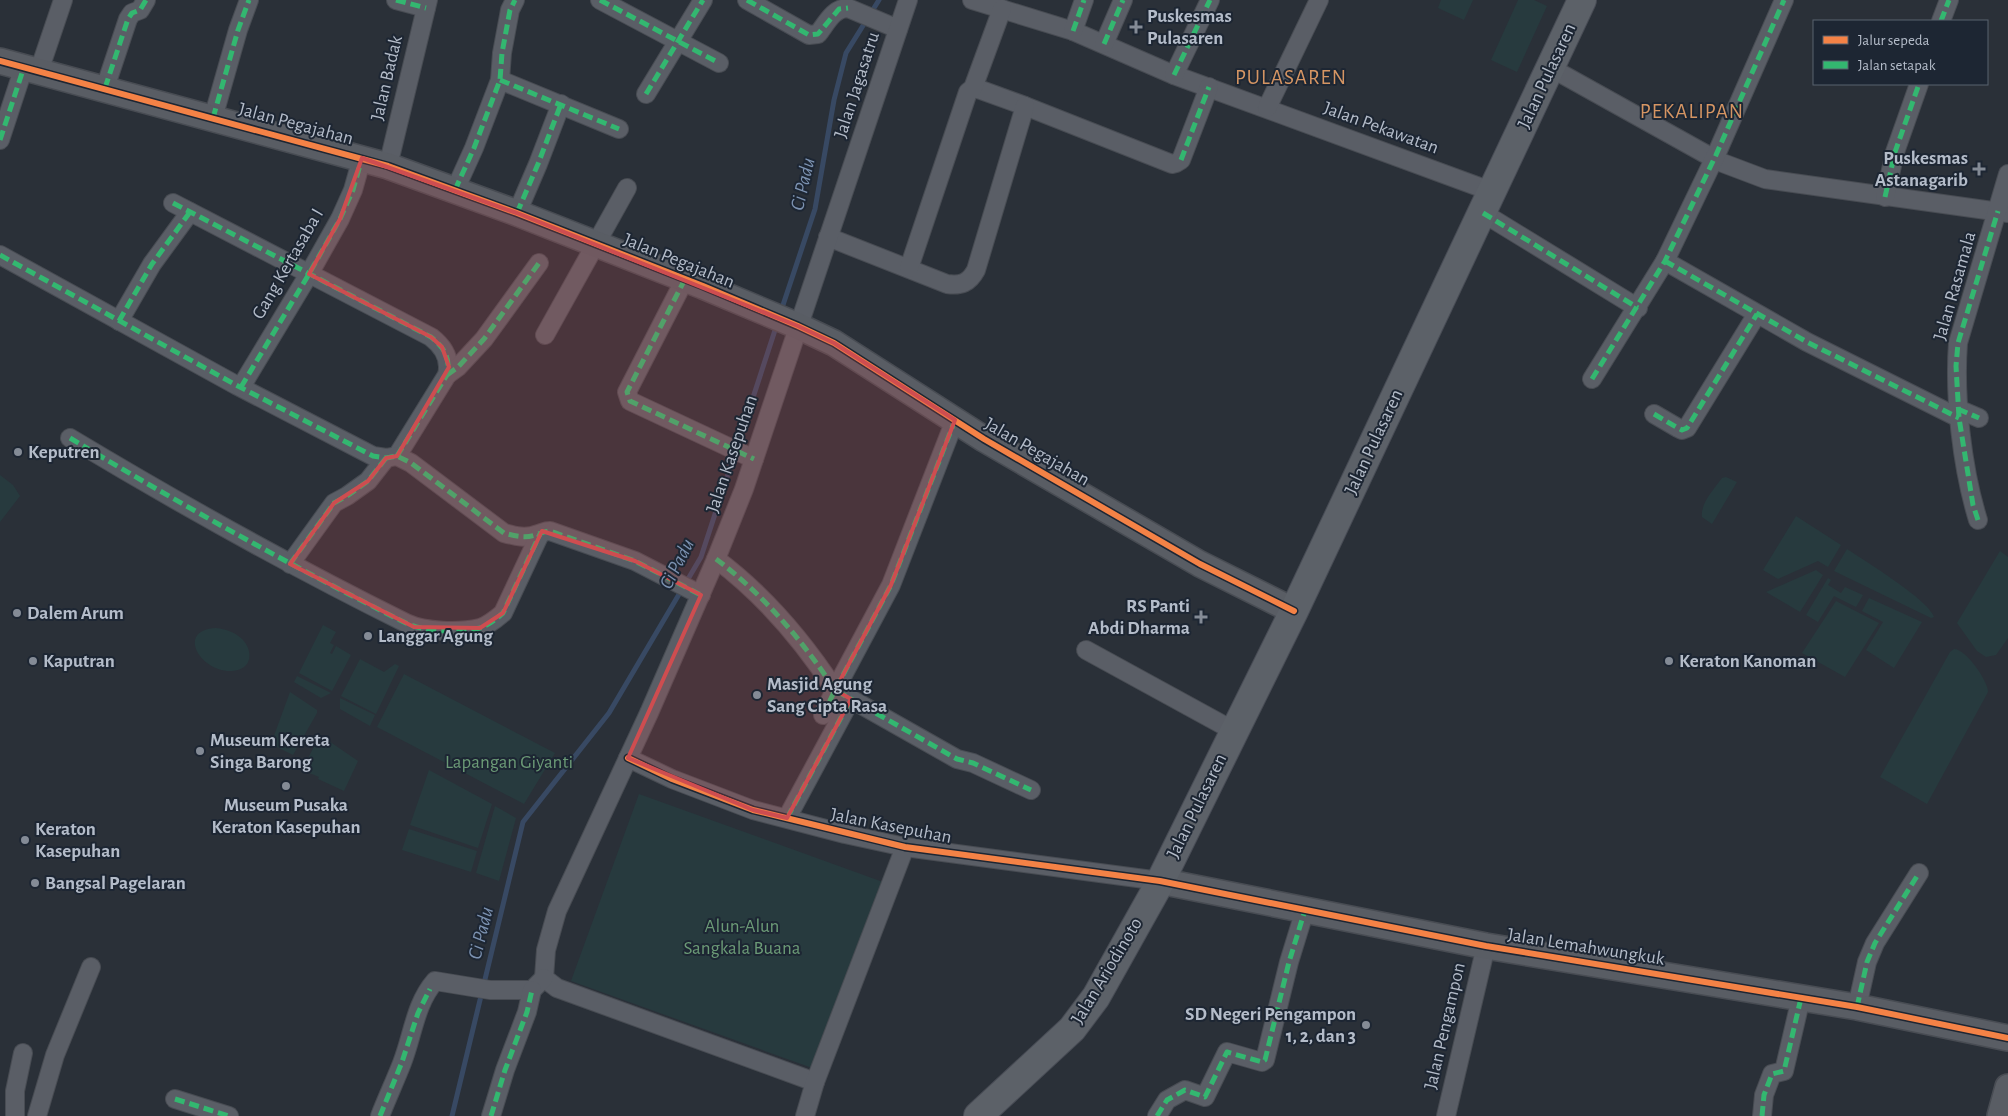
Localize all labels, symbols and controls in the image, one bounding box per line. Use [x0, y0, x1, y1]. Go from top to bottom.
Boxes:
place label: Puskesmas Pulasaren [1147, 7, 1232, 48]
marker: Puskesmas Pulasaren [1129, 20, 1143, 34]
legend [1813, 20, 1988, 85]
street label: Jalan Pulasaren [1514, 21, 1580, 131]
street label: Jalan Jagasatru [831, 29, 883, 140]
street label: Jalan Badak [368, 33, 406, 122]
text: Jalur sepeda [1858, 33, 1930, 48]
text: Jalan setapak [1858, 58, 1936, 73]
district label: PULASAREN [1235, 67, 1347, 88]
street label: Jalan Pekawatan [1321, 98, 1441, 158]
street label: Jalan Pegajahan [237, 100, 355, 148]
district label: PEKALIPAN [1640, 101, 1744, 122]
place label: Puskesmas Astanagarib [1875, 149, 1968, 190]
water label: Ci Padu [787, 156, 819, 212]
marker: Puskesmas Astanagarib [1972, 162, 1986, 176]
street label: Gang Kertasaba I [249, 205, 327, 323]
street label: Jalan Rasamala [1930, 229, 1980, 343]
street label: Jalan Pegajahan [621, 230, 737, 292]
street label: Jalan Pulasaren [1341, 387, 1407, 497]
street label: Jalan Kasepuhan [703, 393, 761, 515]
street label: Jalan Pegajahan [981, 414, 1093, 490]
place label: Keputren [28, 443, 99, 462]
marker: Keputren [12, 446, 24, 458]
water label: Ci Padu [656, 536, 698, 592]
place label: RS Panti Abdi Dharma [1088, 597, 1190, 638]
place label: Dalem Arum [27, 604, 124, 623]
marker: Dalem Arum [11, 607, 23, 619]
marker: RS Panti Abdi Dharma [1194, 610, 1208, 624]
place label: Langgar Agung [378, 627, 493, 646]
marker: Langgar Agung [362, 630, 374, 642]
place label: Kaputran [43, 652, 115, 671]
place label: Keraton Kanoman [1679, 652, 1816, 671]
marker: Kaputran [27, 655, 39, 667]
marker: Keraton Kanoman [1663, 655, 1675, 667]
place label: Masjid Agung Sang Cipta Rasa [767, 675, 887, 716]
marker: Masjid Agung Sang Cipta Rasa [751, 689, 763, 701]
place label: Museum Kereta Singa Barong [210, 731, 330, 772]
marker: Museum Kereta Singa Barong [194, 745, 206, 757]
street label: Jalan Pulasaren [1164, 751, 1230, 861]
park label: Lapangan Giyanti [445, 753, 573, 772]
marker: Museum Pusaka Keraton Kasepuhan [280, 780, 292, 792]
place label: Museum Pusaka Keraton Kasepuhan [212, 796, 360, 837]
street label: Jalan Kasepuhan [829, 805, 953, 847]
place label: Keraton Kasepuhan [35, 820, 120, 861]
marker: Keraton Kasepuhan [19, 834, 31, 846]
place label: Bangsal Pagelaran [45, 874, 186, 893]
marker: Bangsal Pagelaran [29, 877, 41, 889]
water label: Ci Padu [465, 905, 497, 961]
street label: Jalan Ariodinoto [1068, 915, 1146, 1027]
park label: Alun-Alun Sangkala Buana [684, 917, 801, 958]
street label: Jalan Lemahwungkuk [1506, 925, 1666, 969]
street label: Jalan Pengampon [1421, 961, 1469, 1091]
place label: SD Negeri Pengampon 1, 2, dan 3 [1185, 1005, 1356, 1046]
marker: SD Negeri Pengampon 1, 2, dan 3 [1360, 1019, 1372, 1031]

